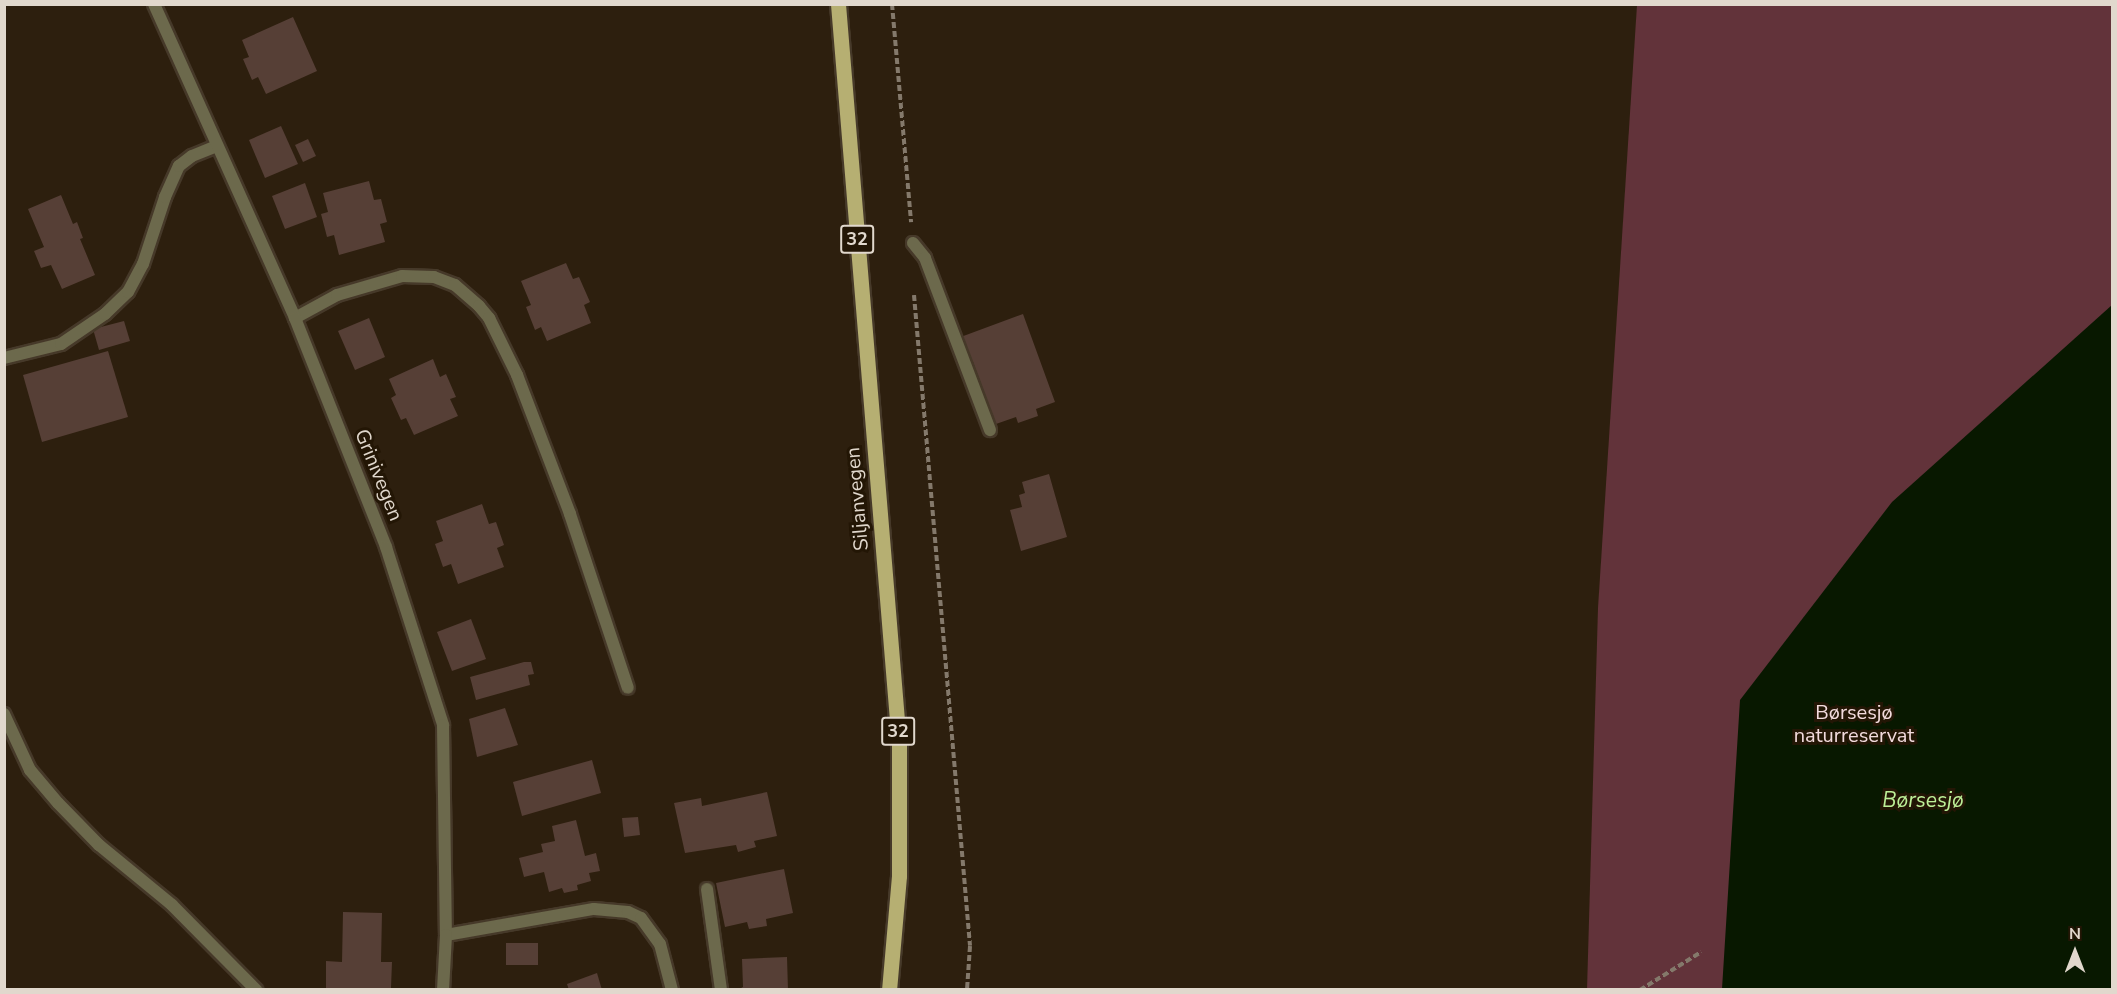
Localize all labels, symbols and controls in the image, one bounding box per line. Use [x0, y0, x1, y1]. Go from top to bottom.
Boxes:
road number: 32 [839, 224, 875, 254]
street label: Grinivegen [350, 426, 408, 524]
street label: Siljanvegen [841, 446, 873, 552]
park label: Børsesjø naturreservat [1794, 701, 1914, 748]
road number: 32 [880, 716, 916, 746]
water label: Børsesjø [1882, 787, 1964, 813]
north arrow [2045, 922, 2105, 982]
text: N [2069, 923, 2081, 945]

